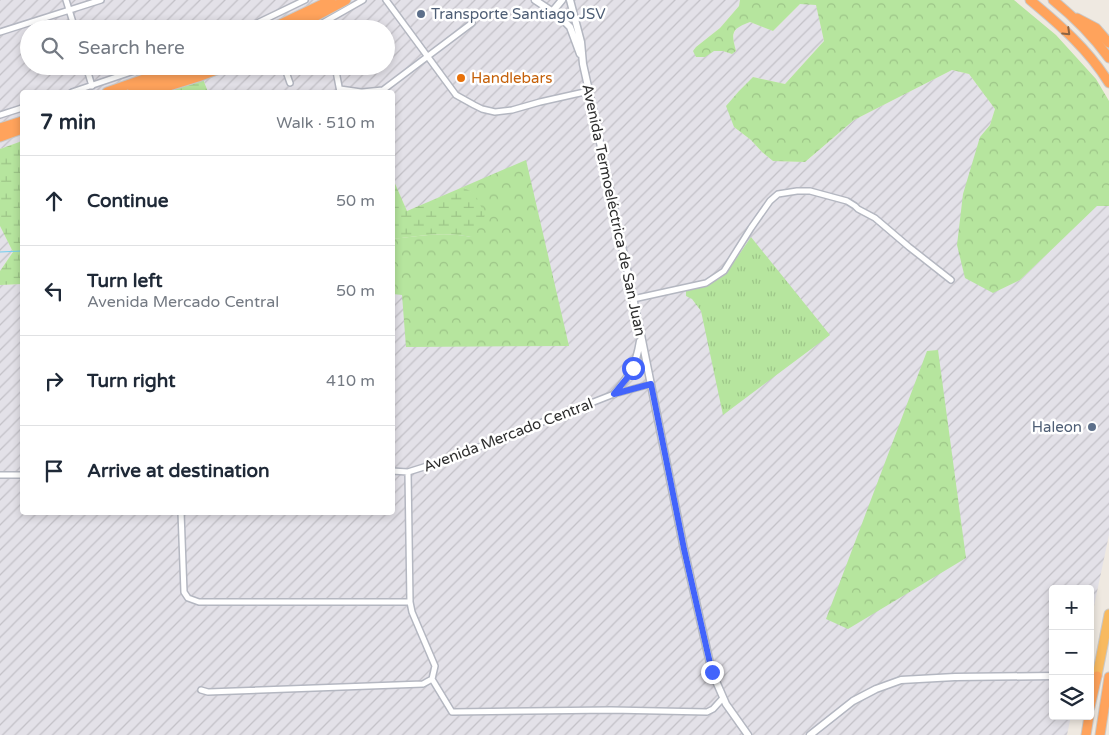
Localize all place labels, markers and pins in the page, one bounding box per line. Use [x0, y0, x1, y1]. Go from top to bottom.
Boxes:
place label: Transporte Santiago JSV [431, 5, 606, 23]
marker: Transporte Santiago JSV [415, 8, 427, 20]
place label: Handlebars [471, 69, 552, 87]
marker: Handlebars [455, 72, 467, 84]
place label: Haleon [1032, 418, 1082, 436]
marker: Haleon [1086, 421, 1098, 433]

